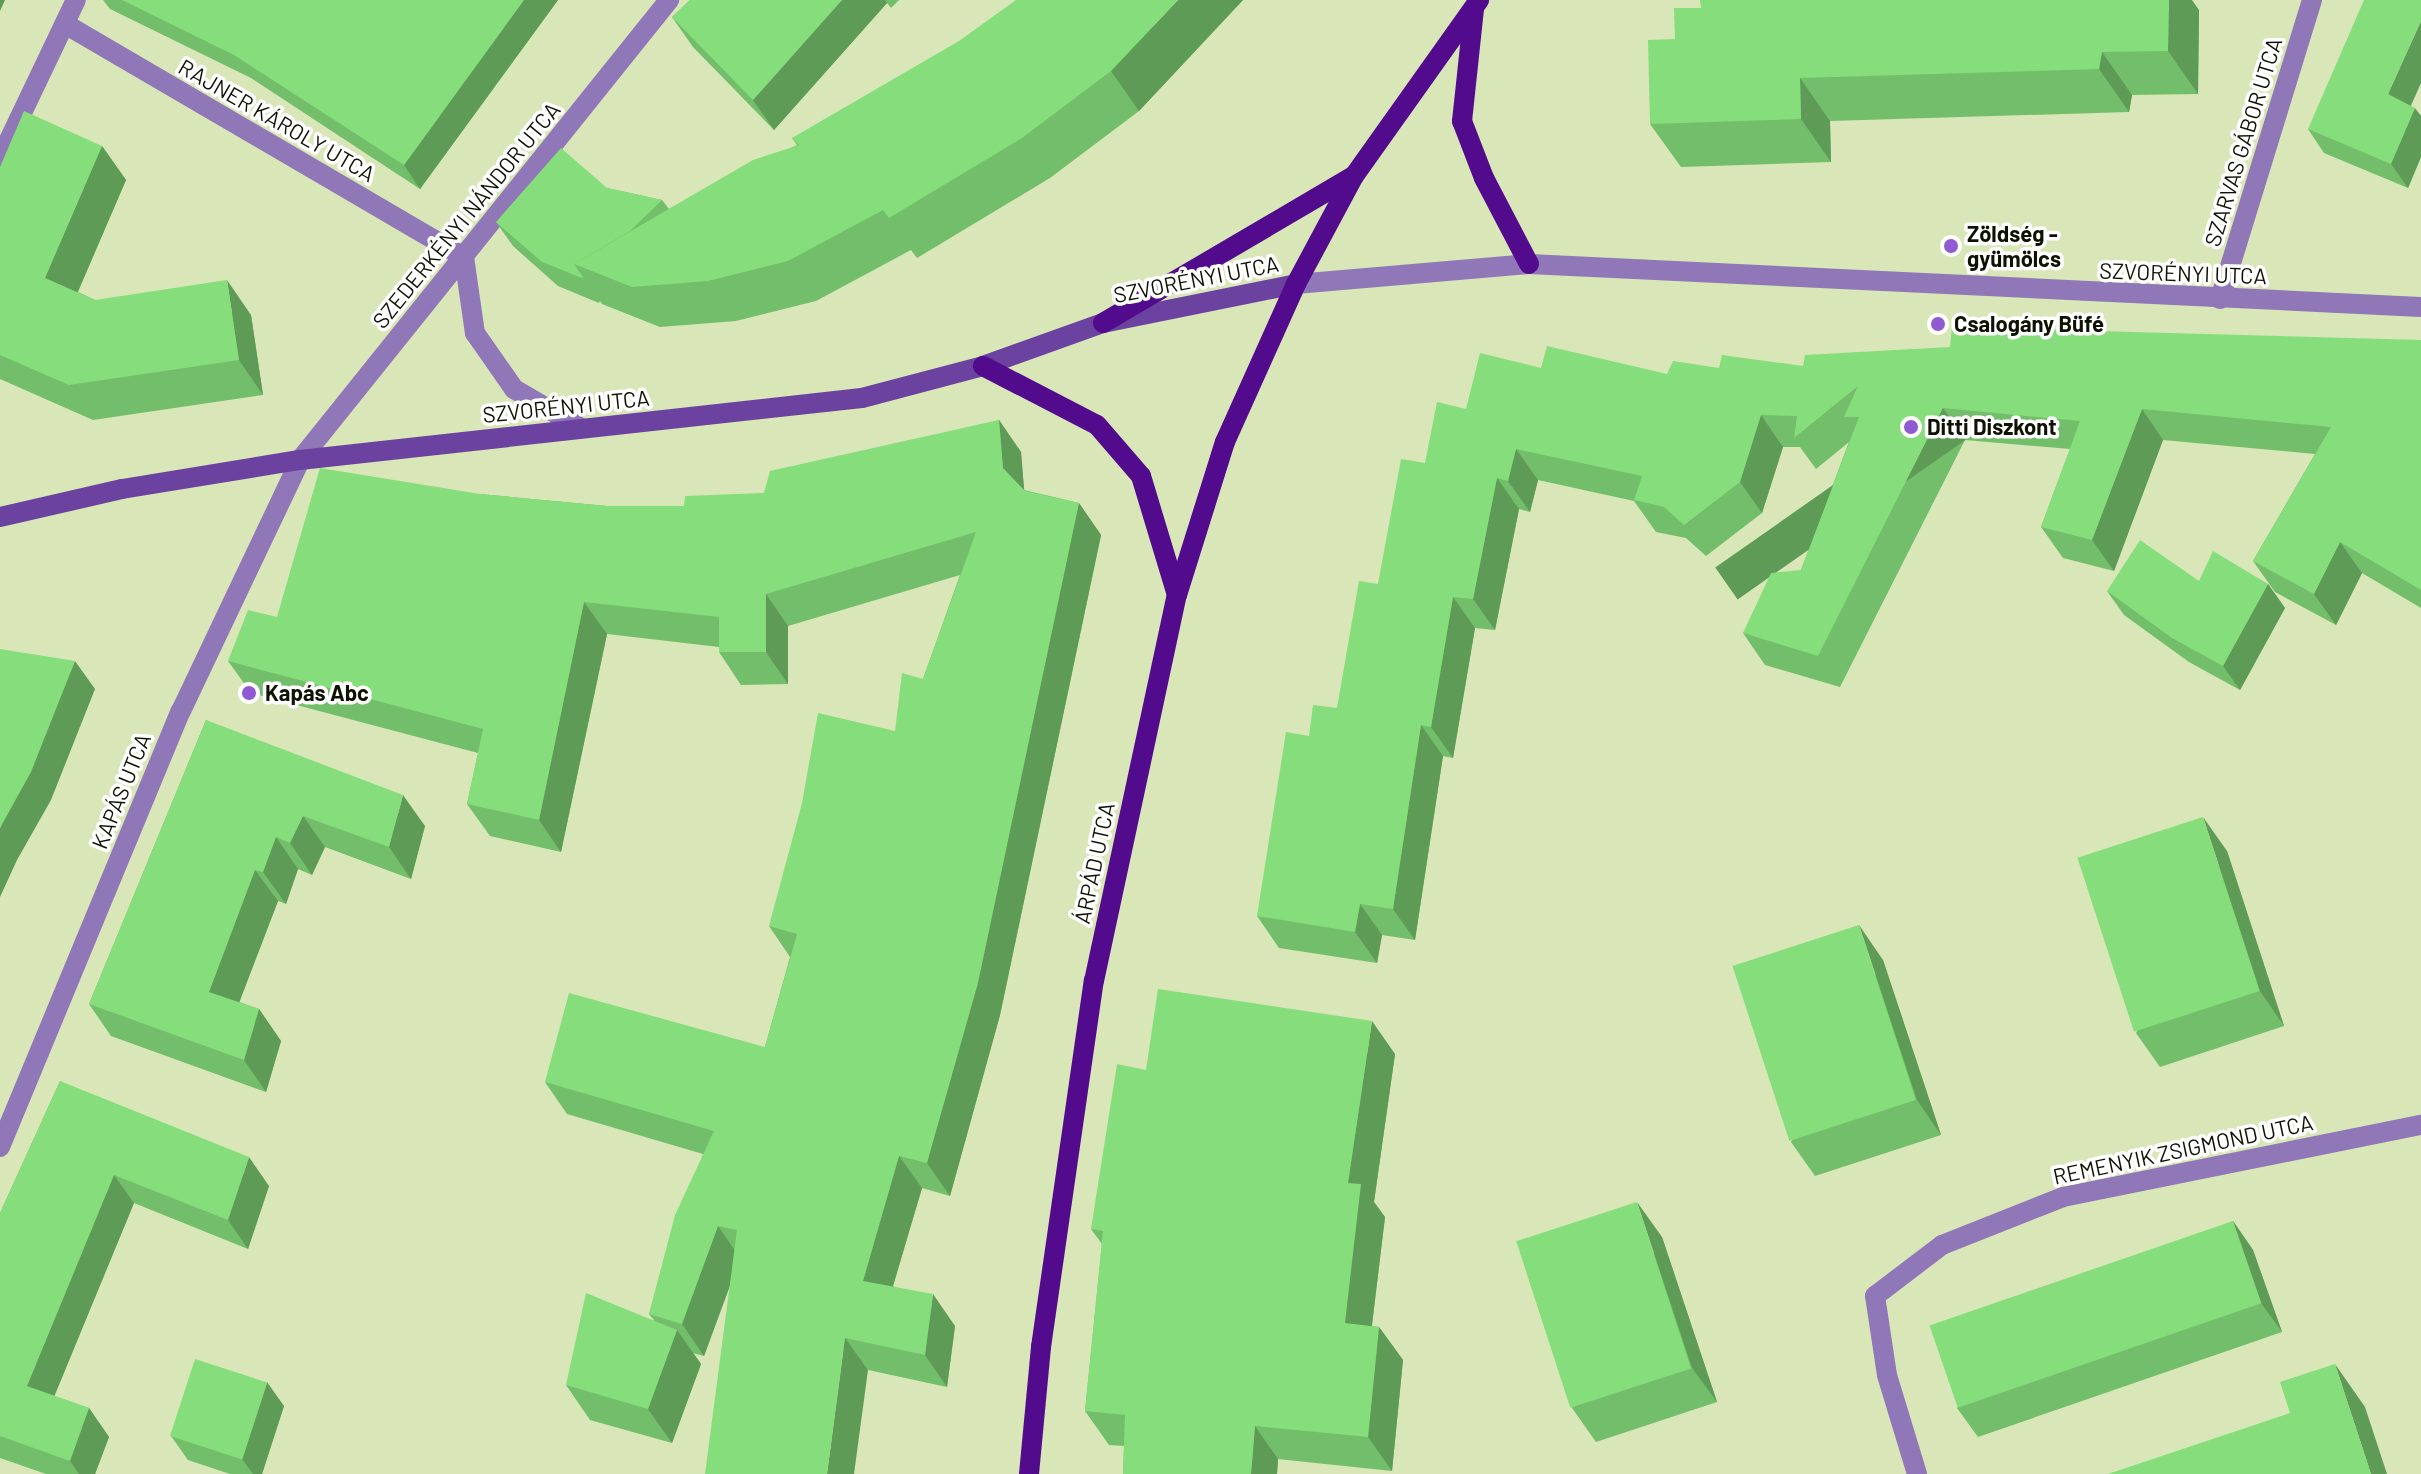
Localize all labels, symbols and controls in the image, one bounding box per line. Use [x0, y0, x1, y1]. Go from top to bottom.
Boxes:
street label: SZARVAS GÁBOR UTCA [2199, 34, 2287, 250]
street label: RAJNER KÁROLY UTCA [174, 53, 380, 187]
street label: SZEDERKÉNYI NÁNDOR UTCA [367, 97, 565, 333]
place label: Zöldség - gyümölcs [1967, 220, 2061, 272]
marker: Zöldség - gyümölcs [1942, 237, 1960, 255]
street label: SZVORÉNYI UTCA [1111, 250, 1281, 308]
street label: SZVORÉNYI UTCA [2099, 257, 2267, 289]
place label: Csalogány Büfé [1954, 311, 2104, 337]
marker: Csalogány Büfé [1929, 315, 1947, 333]
street label: SZVORÉNYI UTCA [481, 384, 651, 428]
place label: Ditti Diszkont [1927, 414, 2057, 440]
marker: Ditti Diszkont [1902, 418, 1920, 436]
place label: Kapás Abc [265, 680, 369, 706]
marker: Kapás Abc [240, 684, 258, 702]
street label: KAPÁS UTCA [86, 729, 156, 853]
street label: ÁRPÁD UTCA [1068, 800, 1120, 926]
street label: REMENYIK ZSIGMOND UTCA [2051, 1109, 2315, 1189]

